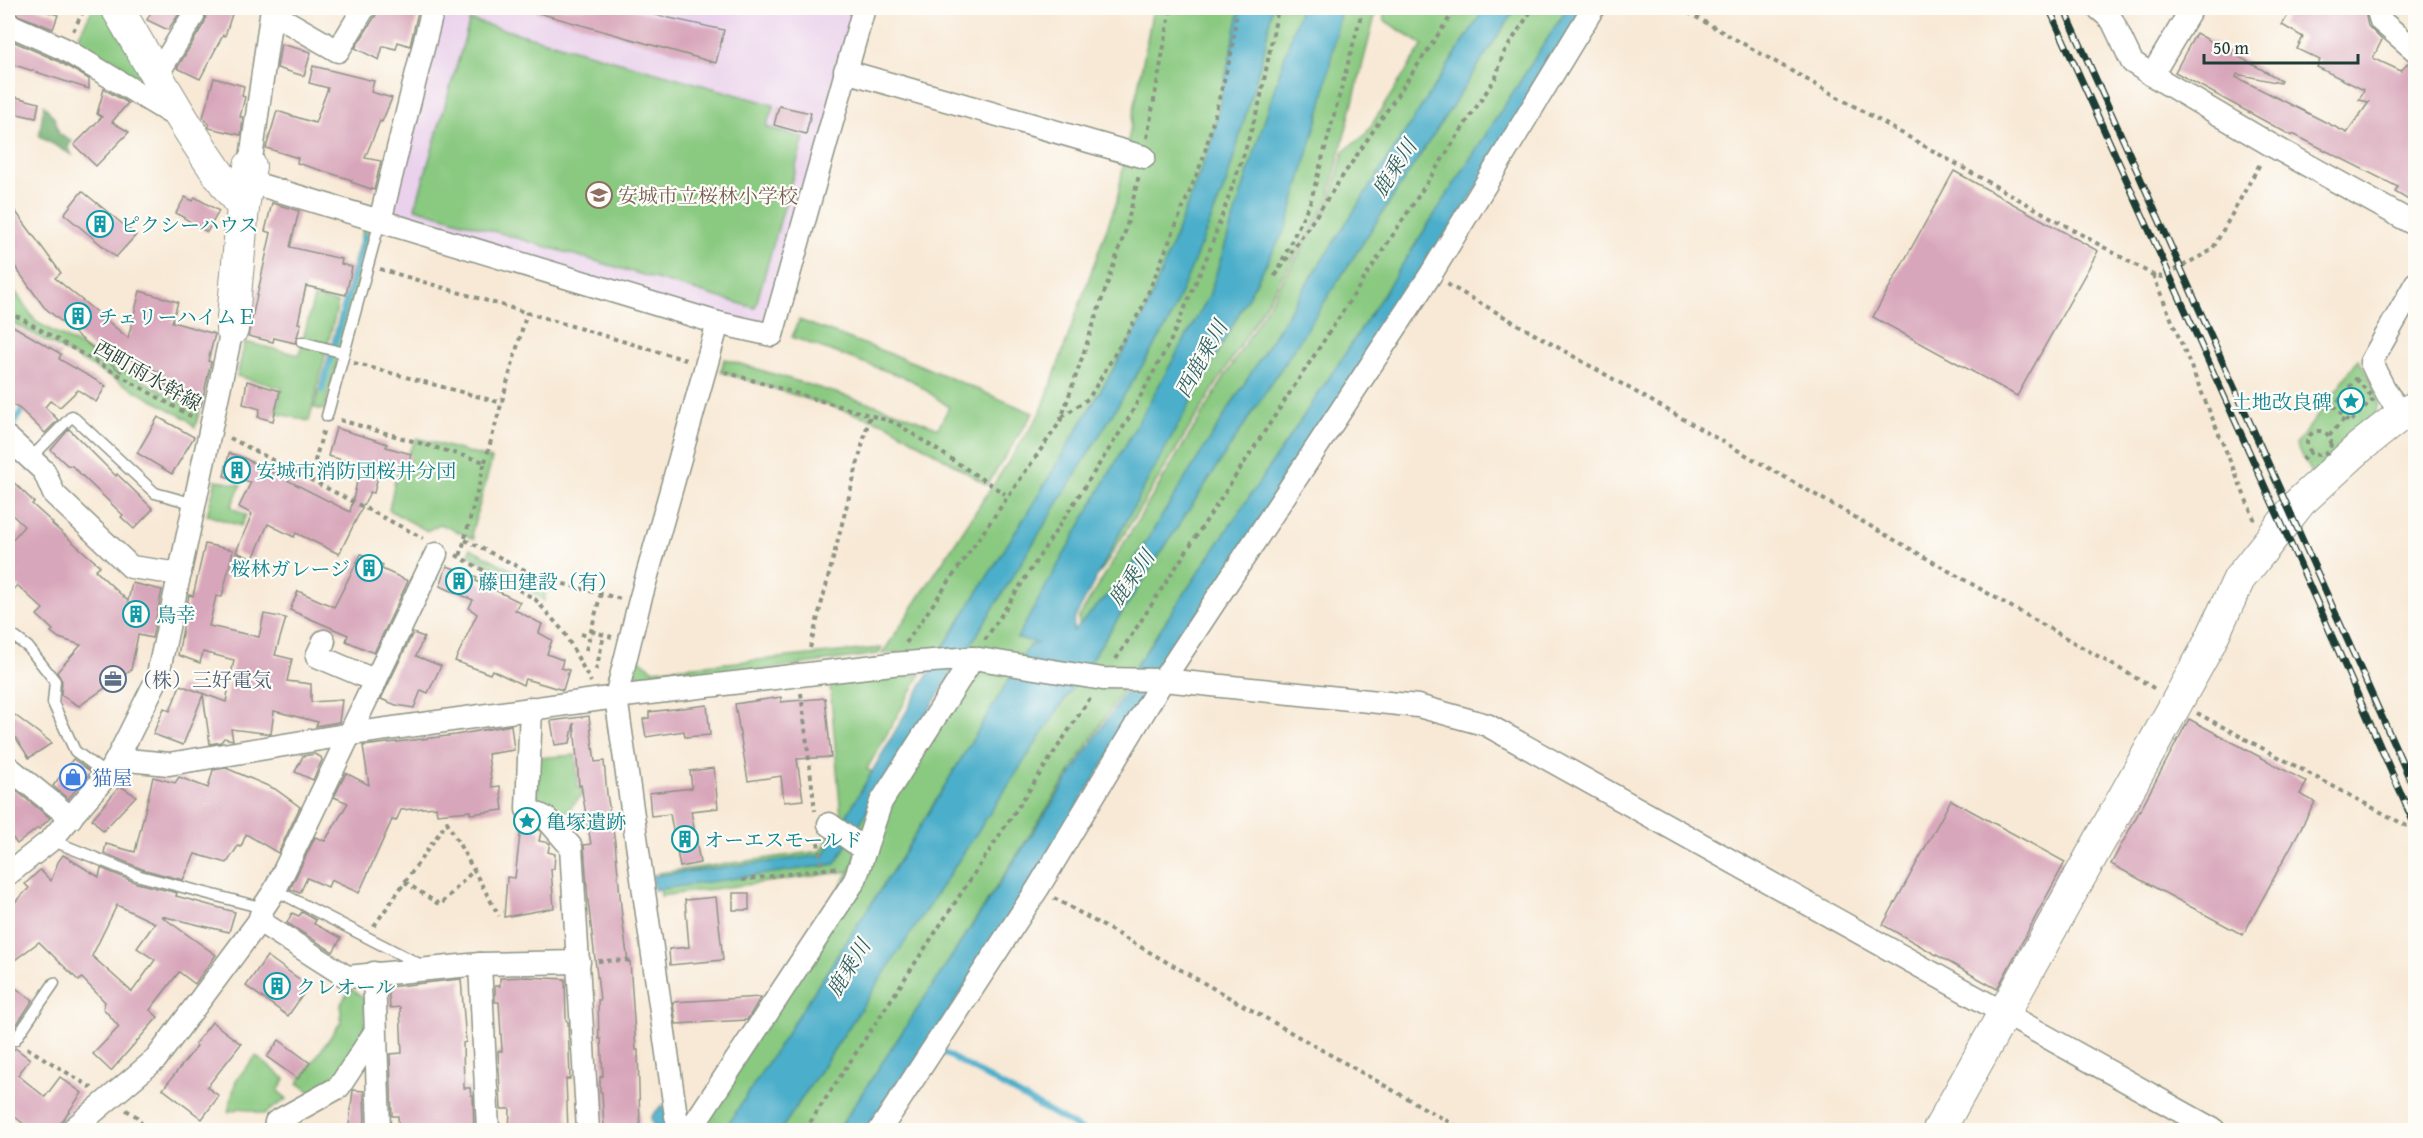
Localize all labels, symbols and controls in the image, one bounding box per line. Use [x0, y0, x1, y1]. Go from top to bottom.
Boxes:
scale bar [2204, 27, 2358, 65]
text: 50 m [2213, 34, 2249, 61]
water label: 鹿乗川 [1364, 131, 1425, 203]
school or university icon: 安城市立桜林小学校 [584, 180, 614, 210]
place label: 安城市立桜林小学校 [618, 181, 798, 210]
building icon: ピクシーハウス [85, 209, 115, 239]
place label: ピクシーハウス [120, 210, 258, 239]
building icon: チェリーハイムＥ [63, 301, 93, 331]
place label: チェリーハイムＥ [98, 302, 256, 331]
water label: 西鹿乗川 [1167, 313, 1236, 403]
street label: 西町雨水幹線 [89, 332, 207, 418]
place icon: 土地改良碑 [2336, 386, 2366, 416]
place label: 土地改良碑 [2232, 387, 2332, 416]
building icon: 安城市消防団桜井分団 [222, 455, 252, 485]
place label: 安城市消防団桜井分団 [256, 456, 456, 485]
water label: 鹿乗川 [1100, 542, 1163, 613]
building icon: 桜林ガレージ [354, 553, 384, 583]
place label: 桜林ガレージ [230, 554, 350, 583]
building icon: 藤田建設（有） [444, 566, 474, 596]
place label: 藤田建設（有） [478, 567, 618, 596]
building icon: 鳥幸 [121, 599, 151, 629]
place label: 鳥幸 [156, 600, 196, 629]
office icon: （株）三好電気 [98, 664, 128, 694]
place label: （株）三好電気 [132, 665, 272, 694]
shop icon: 猫屋 [58, 762, 88, 792]
place label: 猫屋 [92, 763, 132, 792]
place icon: 亀塚遺跡 [512, 806, 542, 836]
place label: 亀塚遺跡 [546, 807, 626, 836]
building icon: オーエスモールド [670, 824, 700, 854]
place label: オーエスモールド [704, 825, 863, 854]
water label: 鹿乗川 [818, 931, 879, 1003]
building icon: クレオール [262, 971, 292, 1001]
place label: クレオール [296, 972, 396, 1001]

